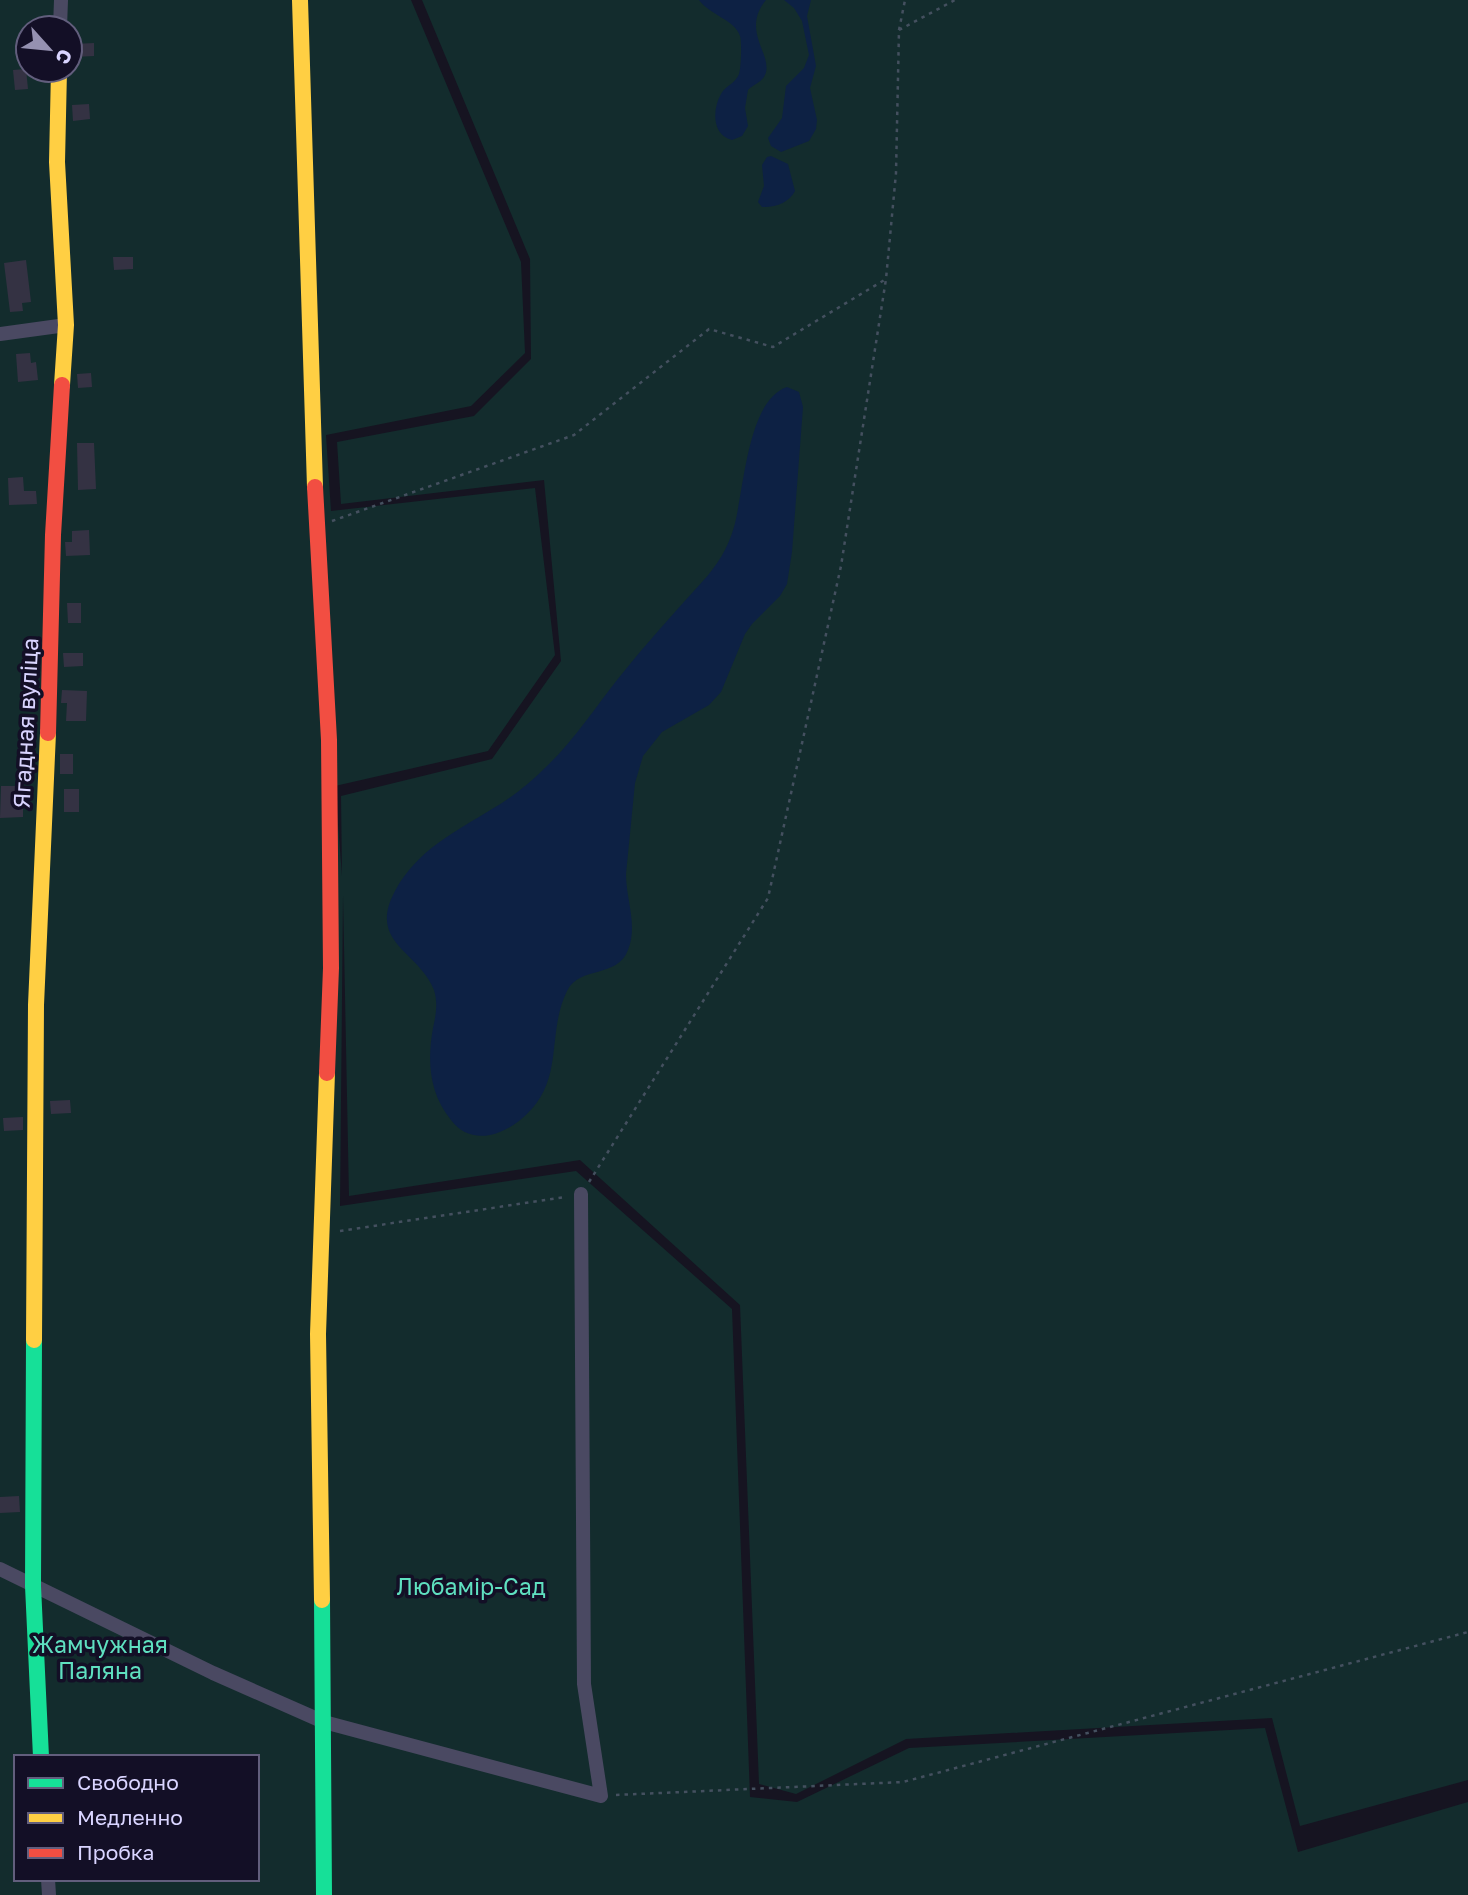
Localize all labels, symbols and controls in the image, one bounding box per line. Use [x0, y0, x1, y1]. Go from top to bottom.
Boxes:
north arrow [14, 14, 84, 84]
text: С [51, 46, 78, 68]
street label: Ягадная вуліца [7, 637, 43, 809]
park label: Любамір-Сад [396, 1572, 546, 1600]
park label: Жамчужная Паляна [32, 1630, 168, 1684]
legend [14, 1755, 259, 1881]
text: Свободно [77, 1769, 179, 1795]
text: Медленно [77, 1804, 183, 1830]
text: Пробка [77, 1839, 155, 1865]

